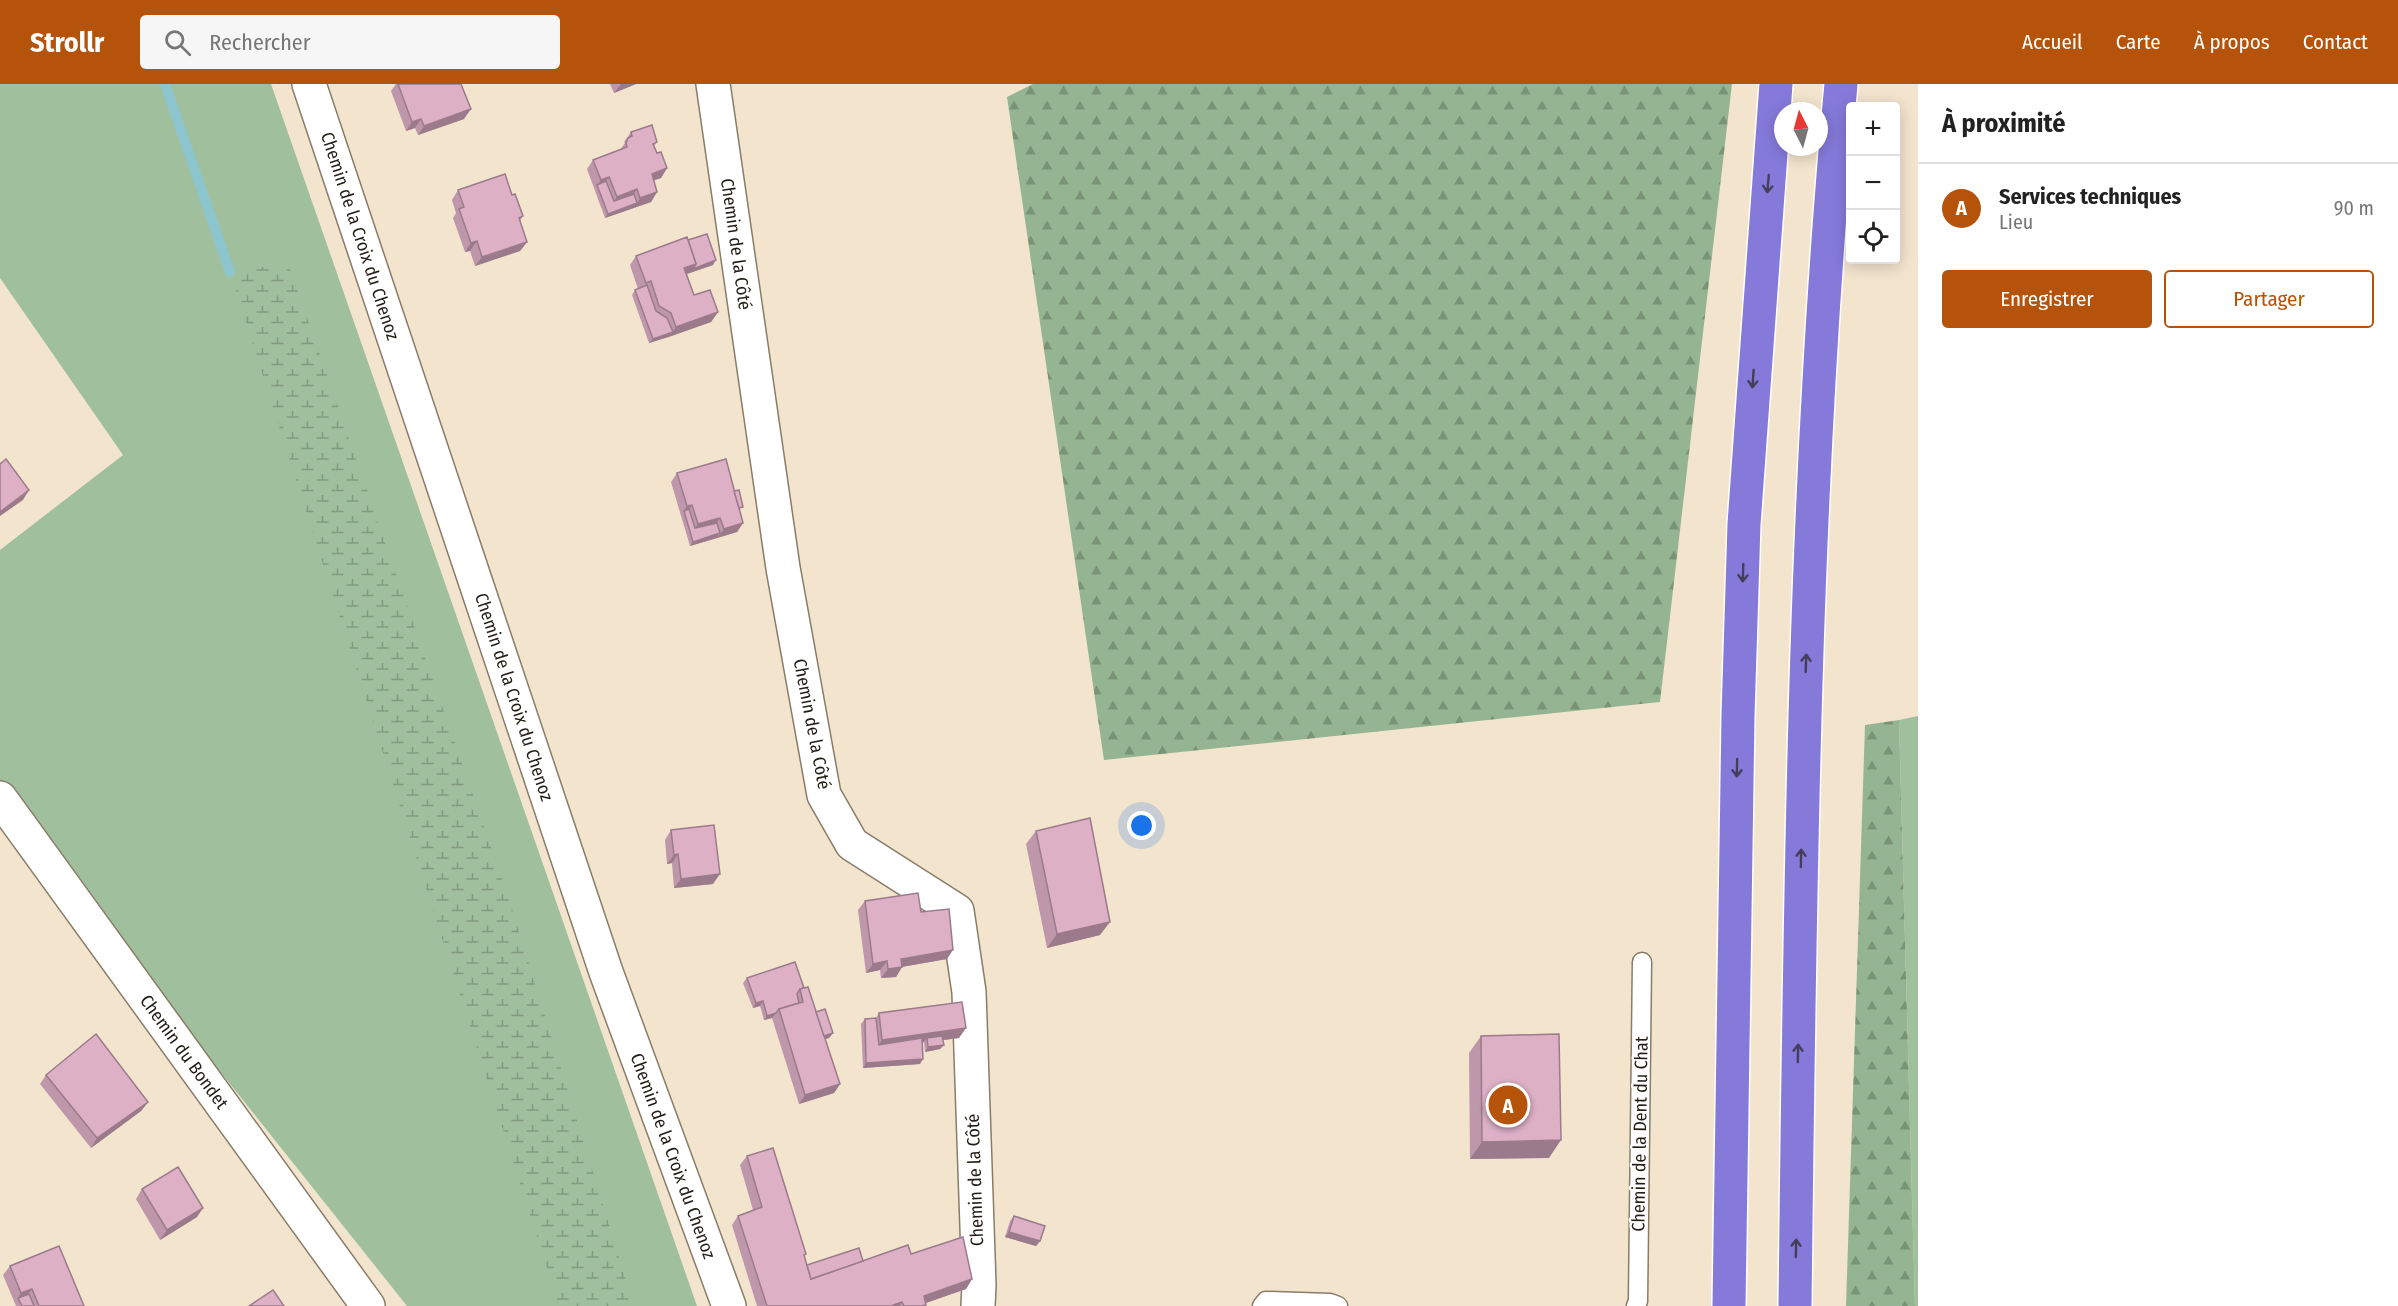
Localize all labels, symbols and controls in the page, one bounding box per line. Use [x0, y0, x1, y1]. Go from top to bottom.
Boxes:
search box [140, 15, 560, 69]
text: Strollr [30, 26, 104, 59]
icon: search [161, 26, 194, 59]
text: Rechercher [209, 29, 310, 56]
text: Accueil [2022, 29, 2083, 55]
text: Carte [2116, 29, 2161, 55]
text: À propos [2194, 29, 2270, 55]
text: Contact [2303, 29, 2368, 55]
north arrow [1774, 102, 1828, 156]
map controls [1846, 102, 1900, 264]
button: + [1846, 102, 1900, 156]
text: À proximité [1942, 108, 2065, 139]
street label: Chemin de la Croix du Chenoz [316, 129, 404, 343]
button: − [1846, 156, 1900, 210]
one-way arrow [1762, 174, 1773, 194]
street label: Chemin de la Côté [716, 177, 756, 311]
text: Services techniques [1999, 183, 2181, 210]
text: A [1956, 196, 1967, 220]
text: 90 m [2334, 196, 2374, 220]
button: locate [1846, 210, 1900, 264]
text: Lieu [1999, 210, 2033, 234]
button: Enregistrer [1942, 270, 2152, 328]
button: Partager [2164, 270, 2374, 328]
one-way arrow [1748, 368, 1759, 388]
one-way arrow [1737, 563, 1748, 583]
street label: Chemin de la Croix du Chenoz [470, 590, 558, 804]
one-way arrow [1800, 653, 1811, 673]
street label: Chemin de la Côté [789, 657, 835, 791]
one-way arrow [1732, 758, 1743, 778]
your location [1127, 811, 1156, 840]
one-way arrow [1796, 848, 1807, 868]
street label: Chemin du Bondet [135, 991, 233, 1114]
street label: Chemin de la Dent du Chat [1627, 1036, 1653, 1232]
one-way arrow [1793, 1043, 1804, 1063]
street label: Chemin de la Croix du Chenoz [626, 1050, 720, 1262]
pin: A [1488, 1082, 1528, 1128]
street label: Chemin de la Côté [962, 1113, 988, 1247]
one-way arrow [1790, 1238, 1802, 1258]

